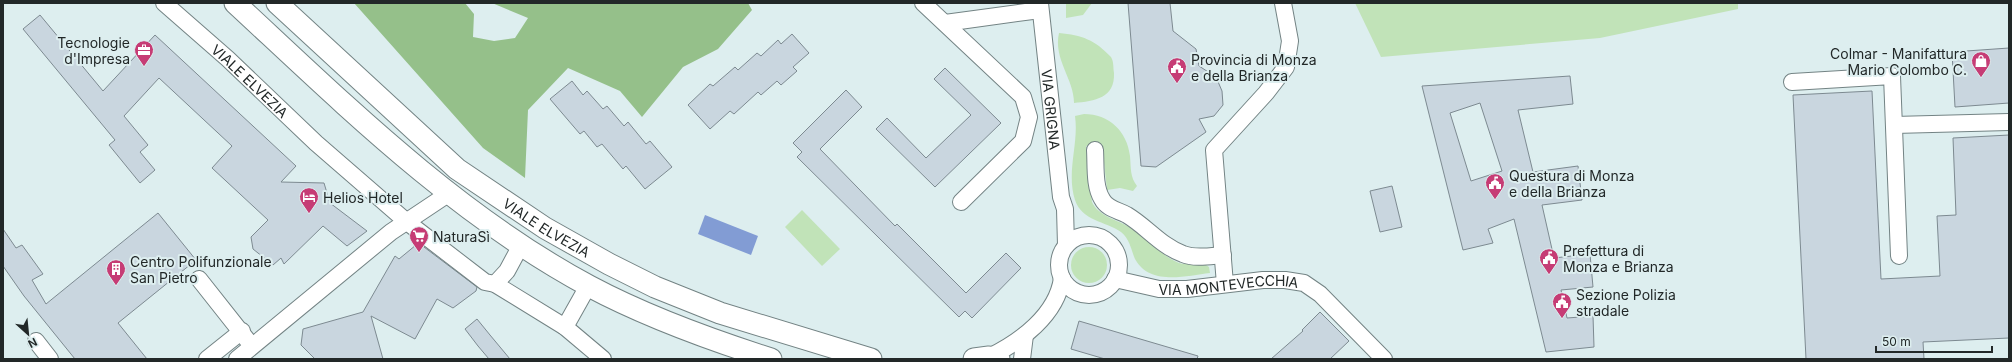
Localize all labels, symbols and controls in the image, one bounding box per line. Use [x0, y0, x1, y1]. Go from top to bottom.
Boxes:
place label: Tecnologie d'Impresa [57, 34, 130, 67]
office icon: Tecnologie d'Impresa [133, 39, 155, 67]
street label: VIALE ELVEZIA [208, 40, 292, 121]
place label: Colmar - Manifattura Mario Colombo C. [1830, 45, 1967, 78]
shop icon: Colmar - Manifattura Mario Colombo C. [1970, 50, 1992, 78]
place label: Provincia di Monza e della Brianza [1191, 51, 1317, 84]
public building icon: Provincia di Monza e della Brianza [1166, 56, 1188, 84]
street label: VIA GRIGNA [1039, 68, 1064, 151]
place label: Questura di Monza e della Brianza [1509, 167, 1634, 200]
public building icon: Questura di Monza e della Brianza [1484, 172, 1506, 200]
hotel icon: Helios Hotel [298, 186, 320, 214]
place label: Helios Hotel [323, 189, 403, 206]
street label: VIALE ELVEZIA [500, 194, 594, 260]
supermarket icon: NaturaSì [408, 225, 430, 253]
place label: NaturaSì [433, 228, 490, 245]
place label: Prefettura di Monza e Brianza [1563, 242, 1674, 275]
public building icon: Prefettura di Monza e Brianza [1538, 247, 1560, 275]
place label: Centro Polifunzionale San Pietro [130, 253, 272, 286]
building icon: Centro Polifunzionale San Pietro [105, 258, 127, 286]
street label: VIA MONTEVECCHIA [1158, 271, 1300, 298]
place label: Sezione Polizia stradale [1576, 286, 1676, 319]
public building icon: Sezione Polizia stradale [1551, 291, 1573, 319]
north arrow [8, 314, 48, 354]
scale bar [1876, 328, 1992, 354]
text: 50 m [1882, 334, 1911, 349]
text: N [26, 335, 39, 351]

